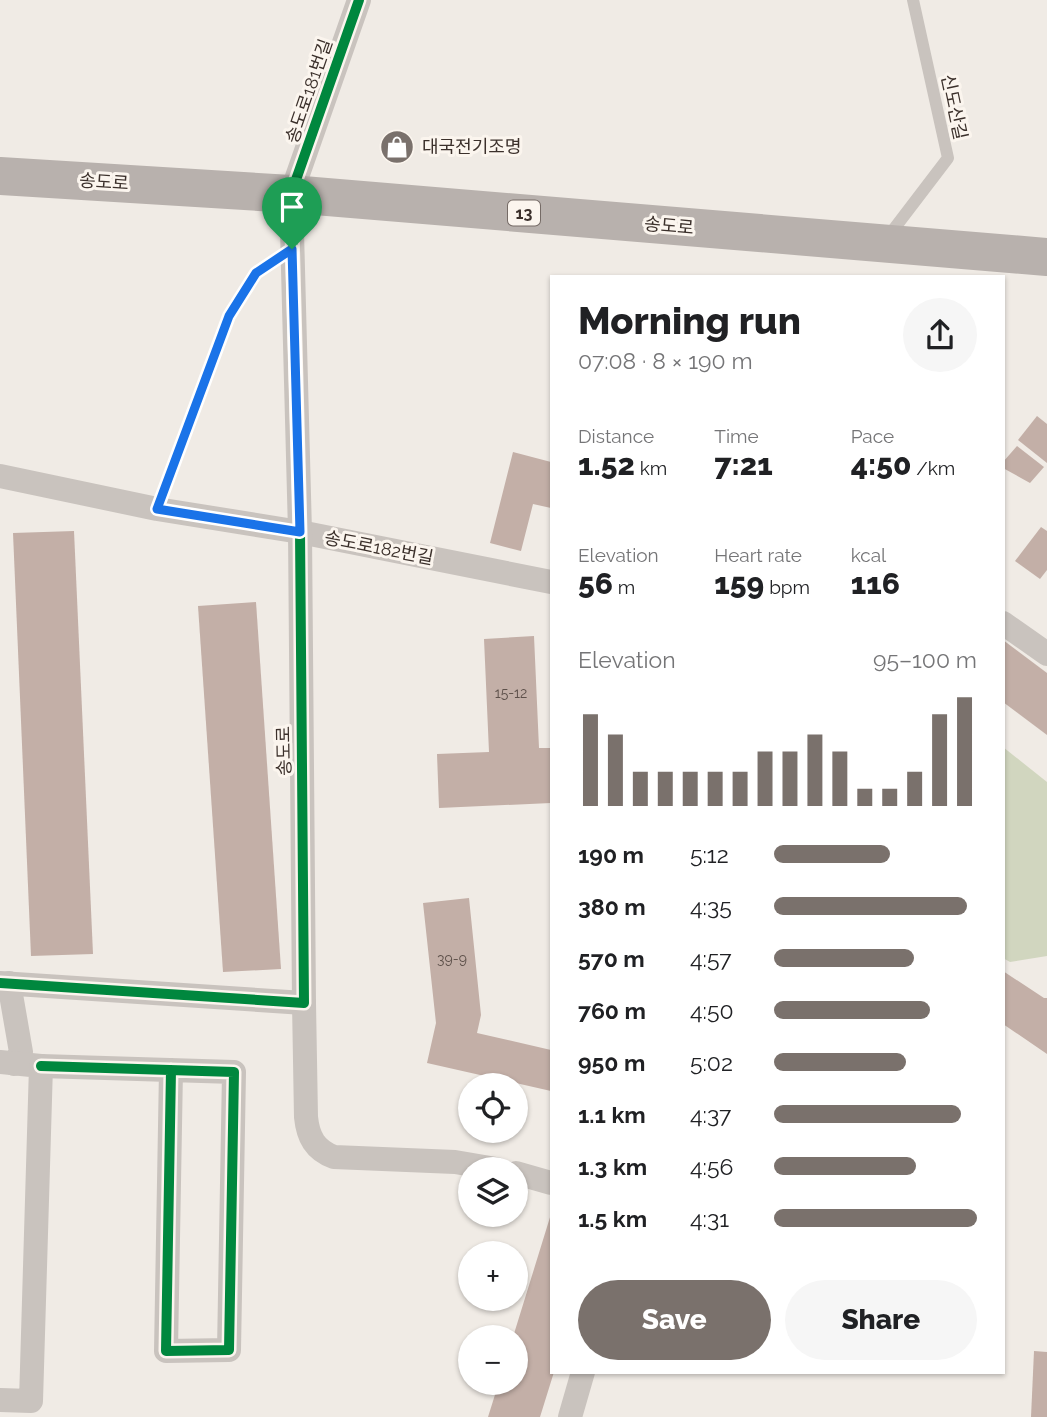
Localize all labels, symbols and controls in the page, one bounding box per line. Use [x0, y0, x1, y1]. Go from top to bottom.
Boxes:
street label: 송도로181번길 [281, 36, 336, 146]
street label: 신도산길 [937, 72, 972, 141]
shop icon: 대국전기조명 [378, 128, 416, 166]
place label: 대국전기조명 [422, 136, 521, 157]
street label: 송도로 [79, 169, 130, 194]
pin [262, 177, 322, 249]
icon: arrive [273, 188, 311, 226]
road number: 13 [508, 200, 540, 226]
street label: 송도로 [643, 213, 695, 238]
text: Morning run [578, 298, 801, 343]
button: share [903, 298, 977, 372]
text: 07:08 · 8 × 190 m [578, 347, 753, 374]
text: Distance [578, 425, 654, 447]
text: Time [714, 425, 759, 447]
text: Pace [851, 425, 894, 447]
text: 1.52 [578, 447, 635, 482]
text: 7:21 [714, 447, 773, 482]
text: 4:50 [851, 447, 911, 482]
text: km [635, 457, 667, 479]
text: /km [911, 457, 955, 479]
street label: 송도로182번길 [323, 527, 435, 568]
text: Elevation [578, 544, 659, 566]
text: Heart rate [714, 544, 802, 566]
text: kcal [851, 544, 886, 566]
text: 56 [578, 566, 613, 601]
text: 159 [714, 566, 764, 601]
text: 116 [851, 566, 900, 601]
text: m [613, 576, 635, 598]
text: bpm [764, 576, 810, 598]
text: Elevation [578, 646, 676, 673]
text: 95–100 m [873, 646, 977, 673]
house number: 15-12 [495, 685, 527, 701]
street label: 송도로 [273, 726, 294, 776]
text: 190 m [578, 841, 644, 868]
text: 5:12 [690, 841, 729, 868]
text: 380 m [578, 893, 646, 920]
text: 4:35 [690, 893, 732, 920]
text: 570 m [578, 945, 645, 972]
text: 4:57 [690, 945, 732, 972]
house number: 39-9 [437, 951, 467, 967]
text: 760 m [578, 997, 646, 1024]
text: 4:50 [690, 997, 734, 1024]
text: 950 m [578, 1049, 645, 1076]
text: 5:02 [690, 1049, 733, 1076]
map controls [458, 1073, 528, 1395]
button: locate [458, 1073, 528, 1143]
text: 1.1 km [578, 1101, 646, 1128]
text: 4:37 [690, 1101, 731, 1128]
text: 1.3 km [578, 1153, 647, 1180]
text: 4:56 [690, 1153, 733, 1180]
button: layers [458, 1157, 528, 1227]
text: 1.5 km [578, 1205, 647, 1232]
text: 4:31 [690, 1205, 729, 1232]
button: + [458, 1241, 528, 1311]
button: Save [578, 1280, 771, 1360]
button: Share [785, 1280, 977, 1360]
button: − [458, 1325, 528, 1395]

